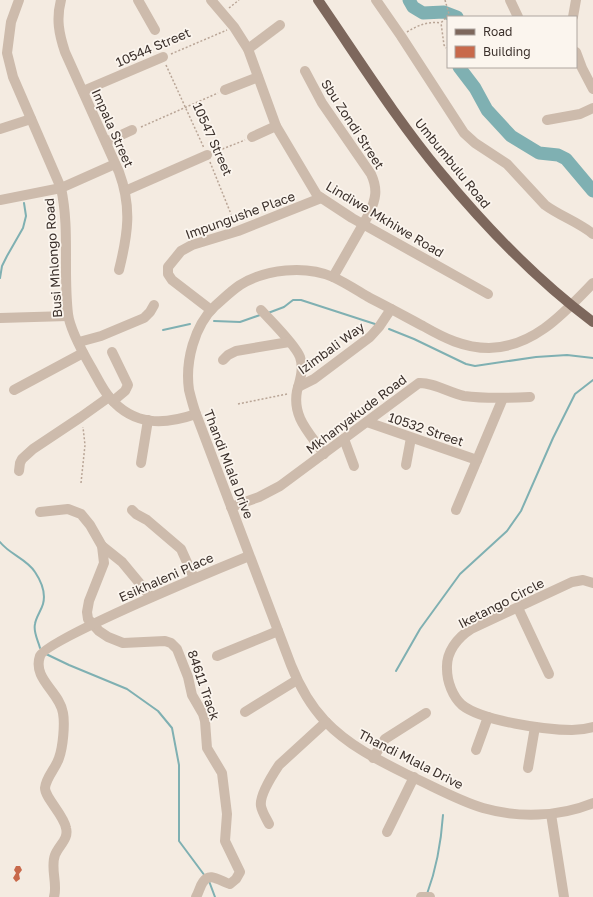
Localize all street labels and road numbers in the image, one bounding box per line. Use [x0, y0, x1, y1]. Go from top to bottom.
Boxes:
street label: 10544 Street [113, 24, 193, 70]
street label: Sbu Zondi Street [318, 76, 388, 172]
street label: Impala Street [89, 86, 137, 170]
street label: 10547 Street [190, 100, 236, 178]
street label: Umbumbulu Road [412, 115, 494, 211]
street label: Lindiwe Mkhiwe Road [323, 177, 447, 261]
street label: Impungushe Place [183, 188, 297, 242]
street label: Busi Mhlongo Road [41, 198, 65, 318]
street label: Izimbali Way [295, 318, 368, 377]
street label: Mkhanyakude Road [303, 371, 409, 457]
street label: Thandi Mlala Drive [201, 407, 257, 521]
street label: 10532 Street [386, 409, 466, 449]
street label: Esikhaleni Place [116, 549, 216, 605]
street label: Iketango Circle [455, 574, 547, 632]
street label: 84611 Track [185, 648, 224, 723]
street label: Thandi Mlala Drive [356, 726, 466, 792]

